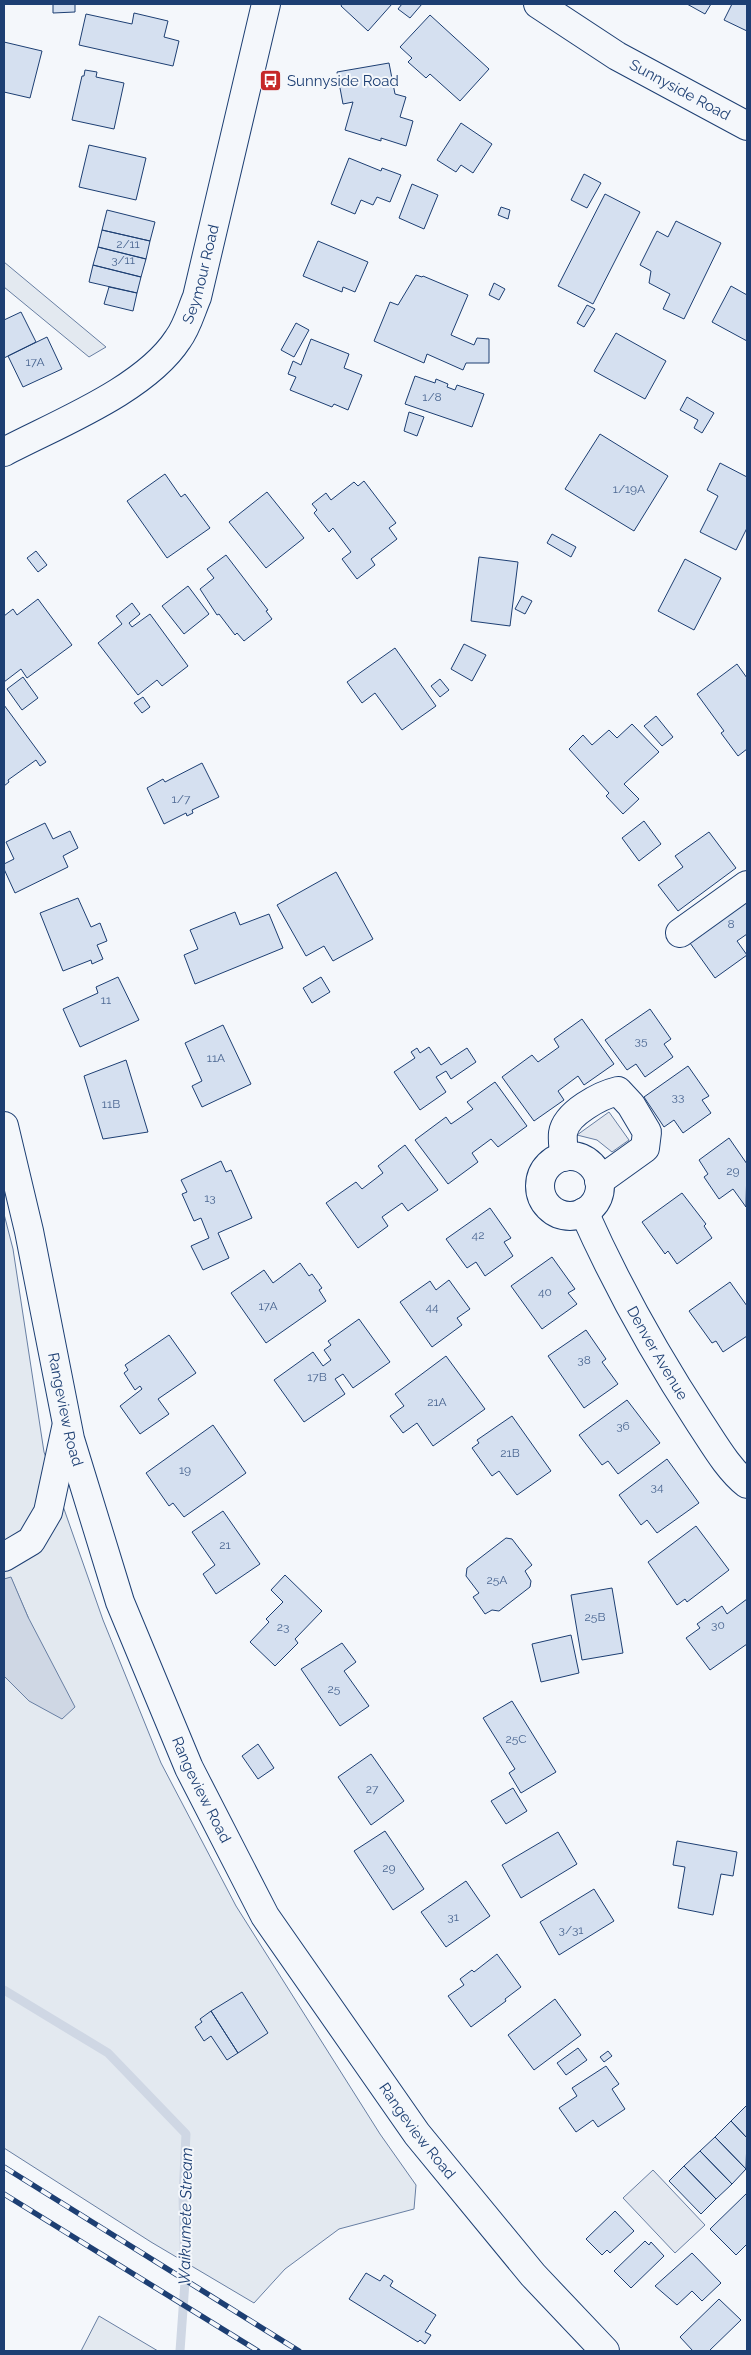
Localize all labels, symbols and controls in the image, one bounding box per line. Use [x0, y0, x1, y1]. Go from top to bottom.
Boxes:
street label: Sunnyside Road [626, 55, 733, 124]
bus stop icon: Sunnyside Road [259, 69, 283, 93]
place label: Sunnyside Road [287, 72, 399, 90]
street label: Seymour Road [179, 223, 223, 326]
house number: 2/11 [116, 237, 140, 251]
house number: 3/11 [111, 253, 135, 267]
house number: 17A [25, 355, 45, 369]
house number: 1/8 [422, 390, 442, 404]
house number: 1/19A [613, 482, 645, 496]
house number: 1/7 [172, 792, 191, 806]
house number: 8 [727, 917, 735, 931]
house number: 11 [101, 993, 111, 1007]
house number: 35 [635, 1034, 648, 1048]
house number: 11A [207, 1051, 225, 1065]
house number: 33 [672, 1090, 684, 1104]
house number: 11B [102, 1097, 120, 1111]
house number: 29 [726, 1164, 740, 1178]
house number: 13 [204, 1191, 216, 1205]
house number: 42 [472, 1228, 484, 1242]
house number: 40 [538, 1285, 552, 1299]
house number: 17A [258, 1299, 278, 1313]
house number: 44 [425, 1300, 439, 1314]
street label: Denver Avenue [623, 1303, 692, 1403]
street label: Rangeview Road [44, 1351, 87, 1468]
house number: 38 [577, 1353, 591, 1367]
house number: 17B [307, 1370, 327, 1384]
house number: 21A [427, 1395, 447, 1409]
house number: 36 [616, 1419, 630, 1433]
house number: 21B [500, 1446, 520, 1460]
house number: 19 [179, 1463, 191, 1477]
house number: 34 [651, 1480, 664, 1494]
house number: 21 [219, 1538, 231, 1552]
house number: 25A [487, 1573, 507, 1587]
house number: 25B [585, 1610, 605, 1624]
house number: 30 [711, 1618, 725, 1632]
house number: 23 [277, 1620, 289, 1634]
house number: 25 [328, 1682, 341, 1696]
house number: 25C [505, 1732, 527, 1746]
street label: Rangeview Road [168, 1734, 235, 1846]
house number: 27 [366, 1782, 379, 1796]
house number: 29 [382, 1861, 396, 1875]
house number: 31 [447, 1910, 459, 1924]
house number: 3/31 [559, 1923, 583, 1937]
street label: Rangeview Road [375, 2079, 459, 2183]
water label: Waikumete Stream [175, 2147, 196, 2285]

